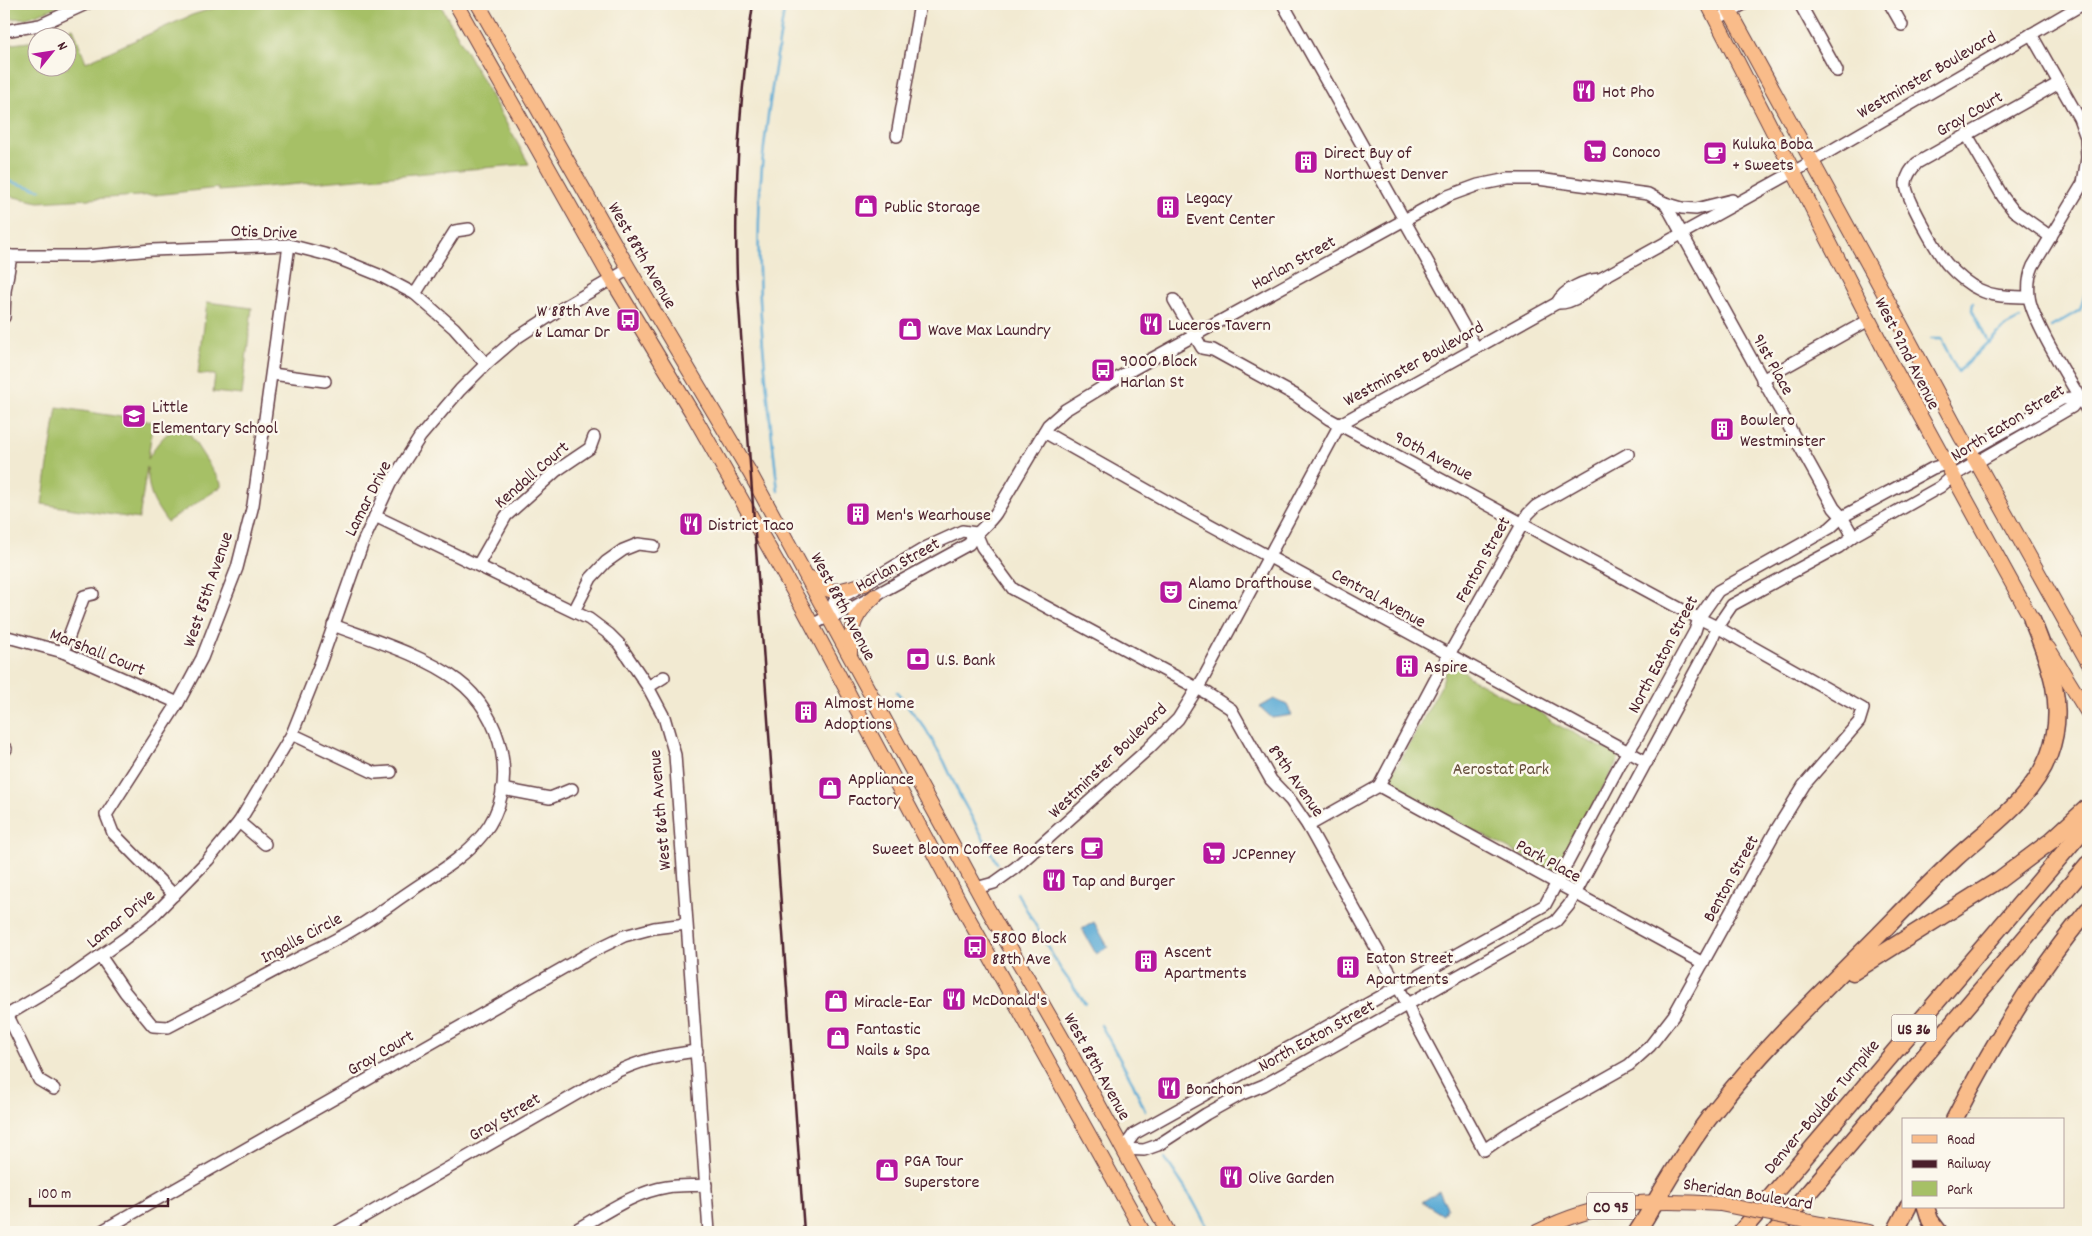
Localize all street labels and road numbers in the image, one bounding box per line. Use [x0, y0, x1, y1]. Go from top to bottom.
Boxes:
street label: Westminster Boulevard [1853, 26, 2001, 126]
street label: Gray Court [1932, 86, 2009, 144]
street label: West 88th Avenue [600, 198, 682, 314]
street label: Otis Drive [230, 220, 298, 247]
street label: Harlan Street [1247, 230, 1341, 298]
street label: West 92nd Avenue [1867, 294, 1945, 415]
street label: Westminster Boulevard [1340, 316, 1489, 414]
street label: 91st Place [1745, 330, 1799, 400]
street label: North Eaton Street [1947, 379, 2070, 469]
street label: 90th Avenue [1389, 426, 1477, 489]
street label: Kendall Court [490, 436, 576, 516]
street label: Lamar Drive [339, 457, 399, 541]
street label: Fenton Street [1450, 512, 1518, 608]
street label: West 85th Avenue [178, 529, 241, 651]
street label: Harlan Street [851, 532, 945, 600]
street label: West 88th Avenue [803, 549, 881, 666]
street label: Central Avenue [1326, 563, 1430, 635]
street label: North Eaton Street [1623, 592, 1706, 718]
street label: Marshall Court [46, 623, 149, 684]
street label: Westminster Boulevard [1044, 698, 1174, 825]
street label: 89th Avenue [1261, 740, 1329, 823]
street label: West 86th Avenue [644, 748, 679, 871]
street label: Benton Street [1698, 831, 1766, 927]
street label: Park Place [1511, 834, 1585, 890]
street label: Lamar Drive [82, 884, 161, 955]
street label: Ingalls Circle [257, 907, 347, 971]
street label: North Eaton Street [1254, 995, 1380, 1080]
street label: West 88th Avenue [1056, 1009, 1136, 1126]
road number: US 36 [1892, 1014, 1936, 1042]
street label: Gray Court [343, 1025, 420, 1083]
street label: Denver–Boulder Turnpike [1759, 1035, 1887, 1180]
street label: Gray Street [465, 1087, 546, 1149]
street label: Sheridan Boulevard [1681, 1173, 1814, 1218]
road number: CO 95 [1587, 1192, 1635, 1220]

